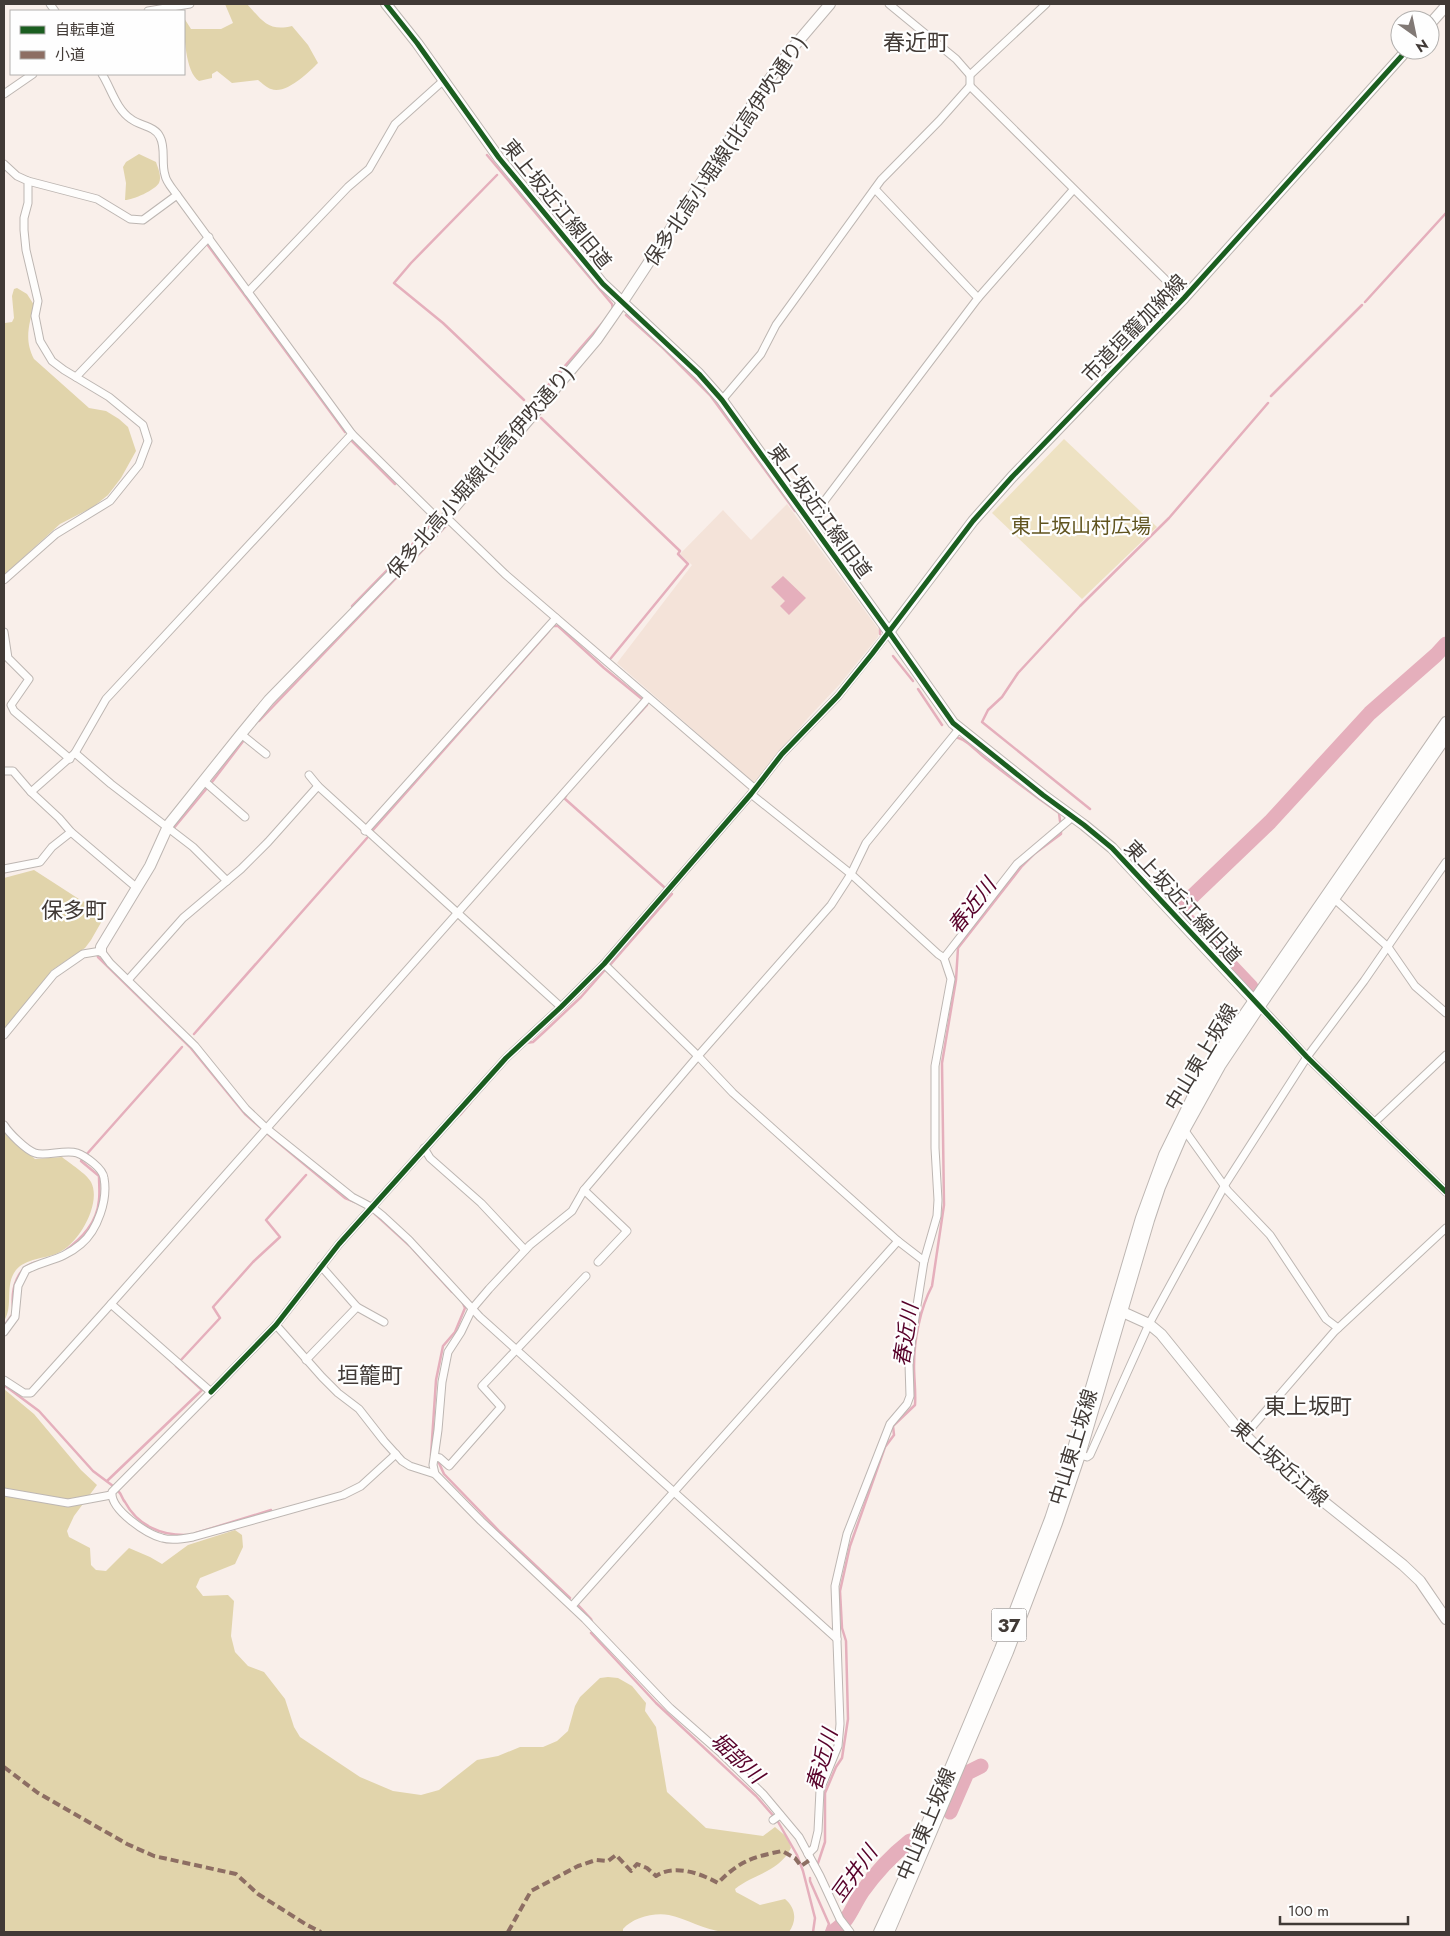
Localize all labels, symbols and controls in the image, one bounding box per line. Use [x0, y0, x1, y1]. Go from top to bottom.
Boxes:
legend [10, 10, 185, 75]
north arrow [1390, 10, 1440, 60]
text: 自転車道 [55, 19, 115, 41]
district label: 春近町 [883, 26, 949, 58]
street label: 保多北高小堀線(北高伊吹通り) [637, 30, 814, 272]
text: N [1412, 34, 1432, 57]
text: 小道 [55, 44, 85, 66]
street label: 東上坂近江線旧道 [495, 133, 618, 276]
street label: 市道垣籠加納線 [1075, 268, 1193, 389]
street label: 保多北高小堀線(北高伊吹通り) [380, 360, 581, 585]
street label: 東上坂近江線旧道 [761, 438, 878, 585]
park label: 東上坂山村広場 [1011, 512, 1151, 541]
street label: 東上坂近江線旧道 [1117, 834, 1248, 971]
water label: 春近川 [941, 870, 1004, 940]
district label: 保多町 [41, 894, 107, 926]
street label: 中山東上坂線 [1158, 998, 1245, 1116]
water label: 春近川 [886, 1300, 926, 1368]
district label: 垣籠町 [337, 1359, 403, 1391]
street label: 中山東上坂線 [1042, 1386, 1105, 1509]
district label: 東上坂町 [1264, 1390, 1352, 1422]
street label: 東上坂近江線 [1225, 1413, 1334, 1514]
road number: 37 [992, 1608, 1026, 1642]
water label: 春近川 [799, 1724, 846, 1794]
water label: 堀部川 [704, 1726, 772, 1792]
street label: 中山東上坂線 [890, 1763, 963, 1885]
water label: 豆井川 [823, 1838, 886, 1908]
scale bar [1280, 1894, 1408, 1926]
text: 100 m [1288, 1900, 1329, 1922]

